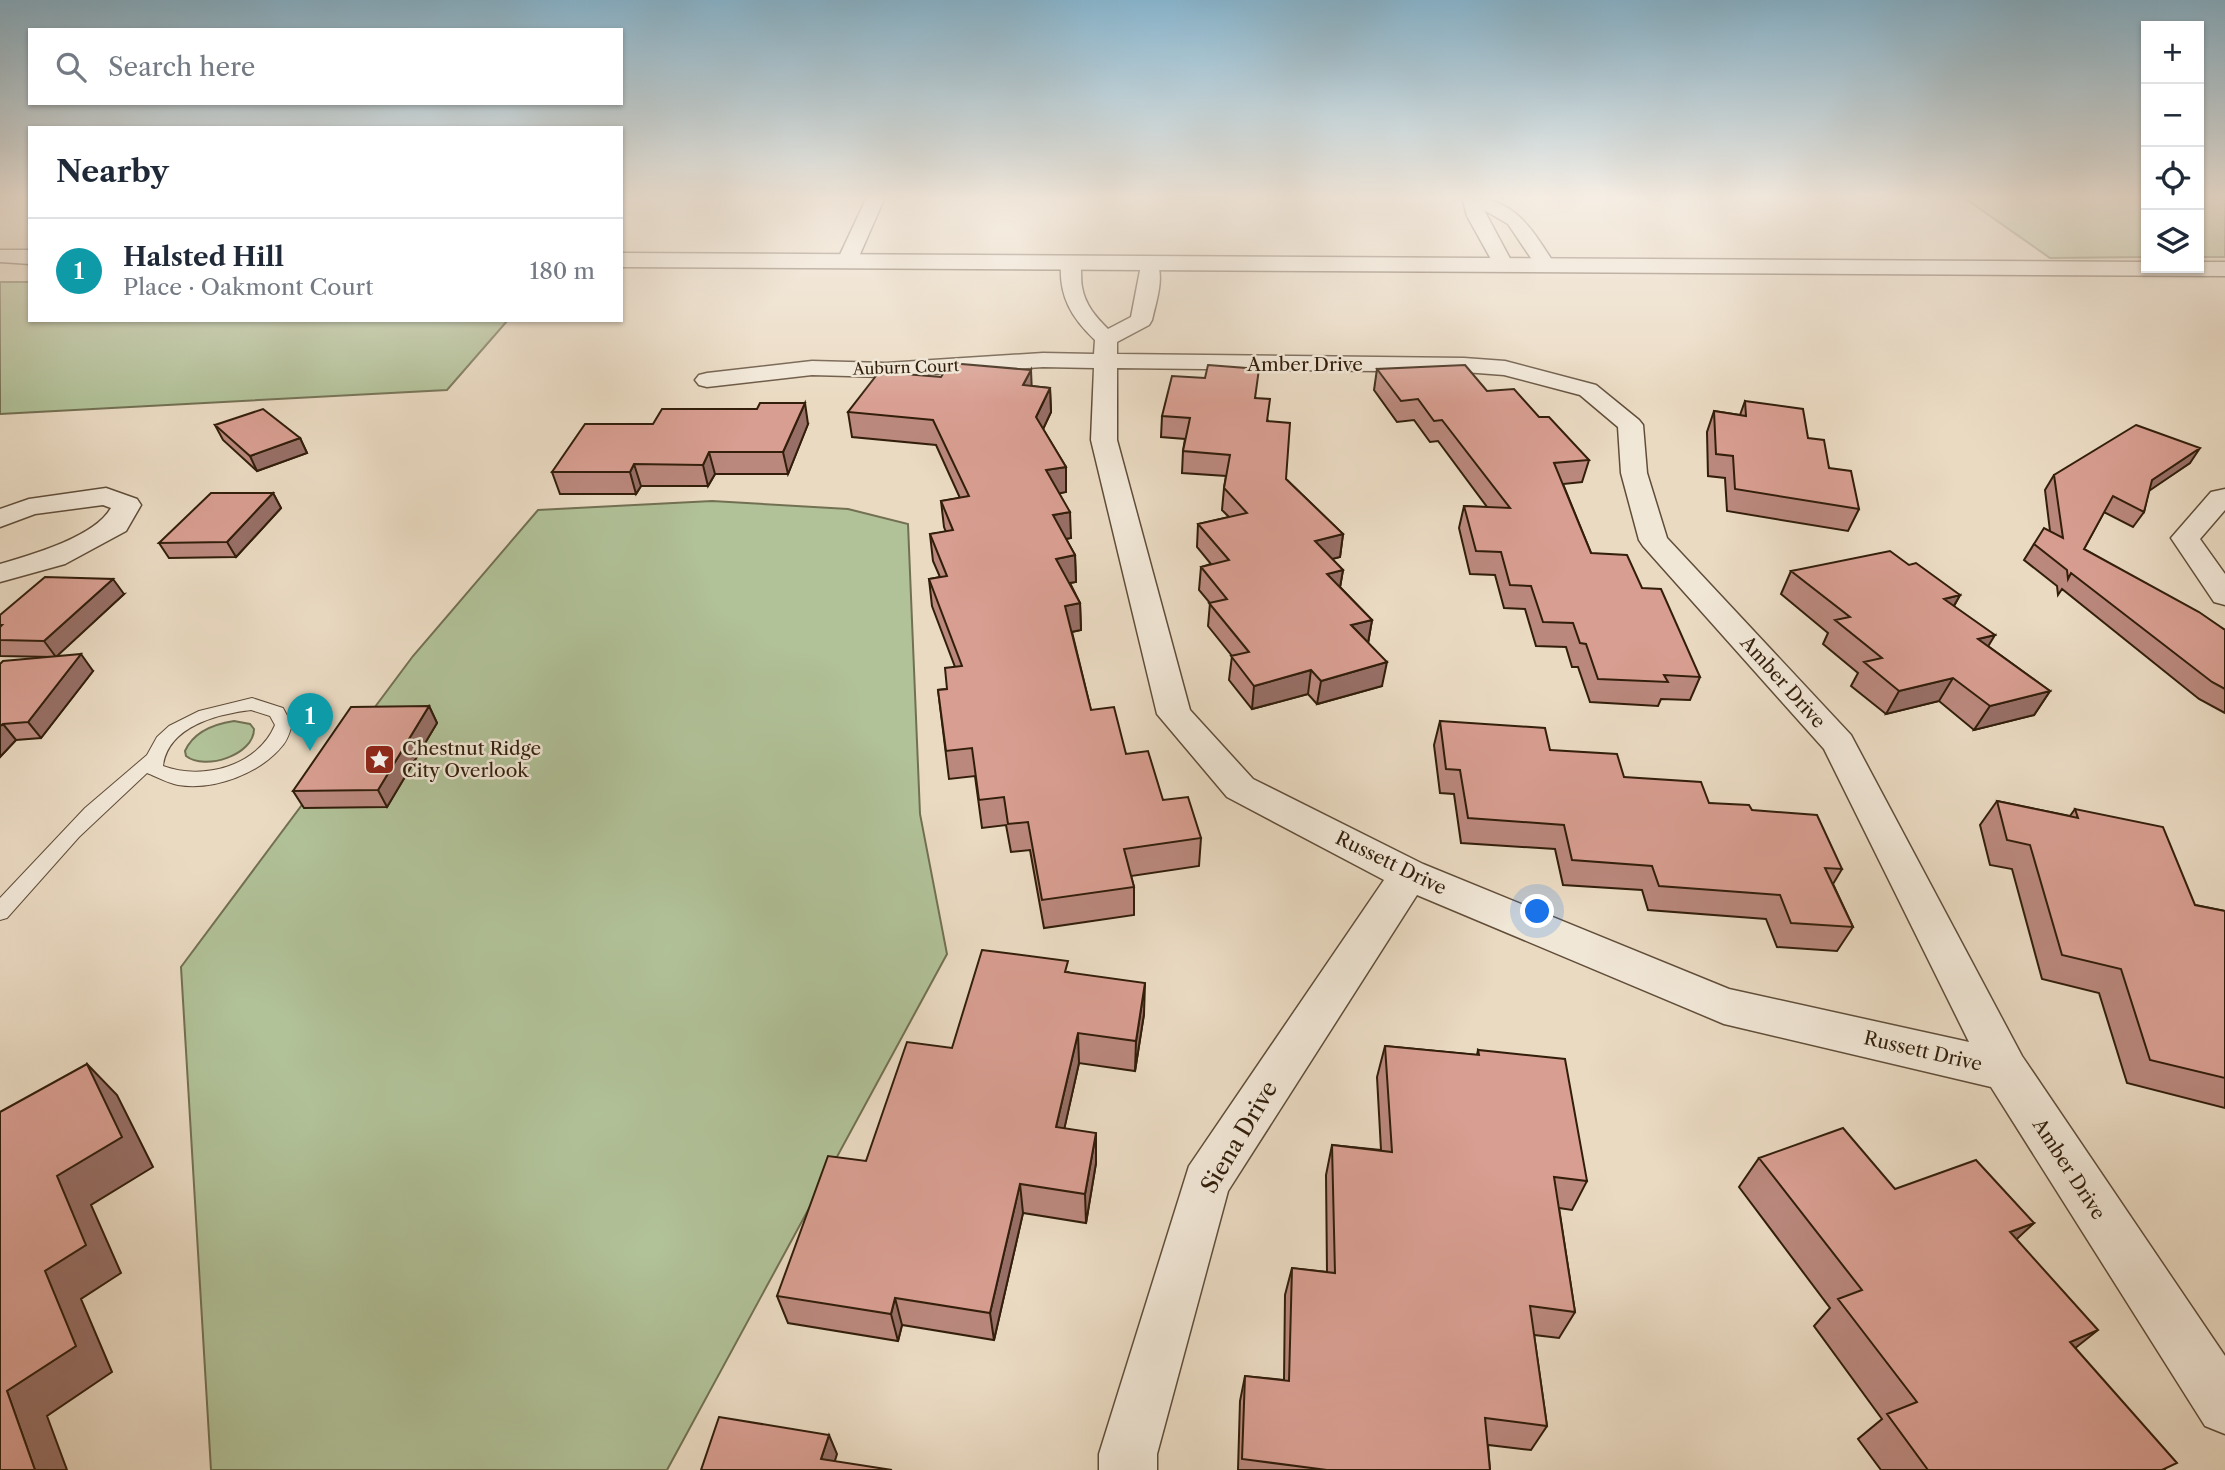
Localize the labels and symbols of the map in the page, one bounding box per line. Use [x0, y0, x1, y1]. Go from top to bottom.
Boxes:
street label: Amber Drive [1246, 353, 1363, 376]
street label: Auburn Court [851, 355, 960, 379]
street label: Amber Drive [1735, 630, 1830, 733]
pin: 1 [287, 693, 333, 751]
place label: Chestnut Ridge City Overlook [402, 737, 541, 782]
place icon: Chestnut Ridge City Overlook [362, 742, 396, 776]
street label: Russett Drive [1332, 826, 1450, 900]
your location [1520, 894, 1554, 928]
street label: Russett Drive [1862, 1026, 1984, 1076]
street label: Siena Drive [1195, 1076, 1283, 1198]
street label: Amber Drive [2027, 1113, 2110, 1224]

